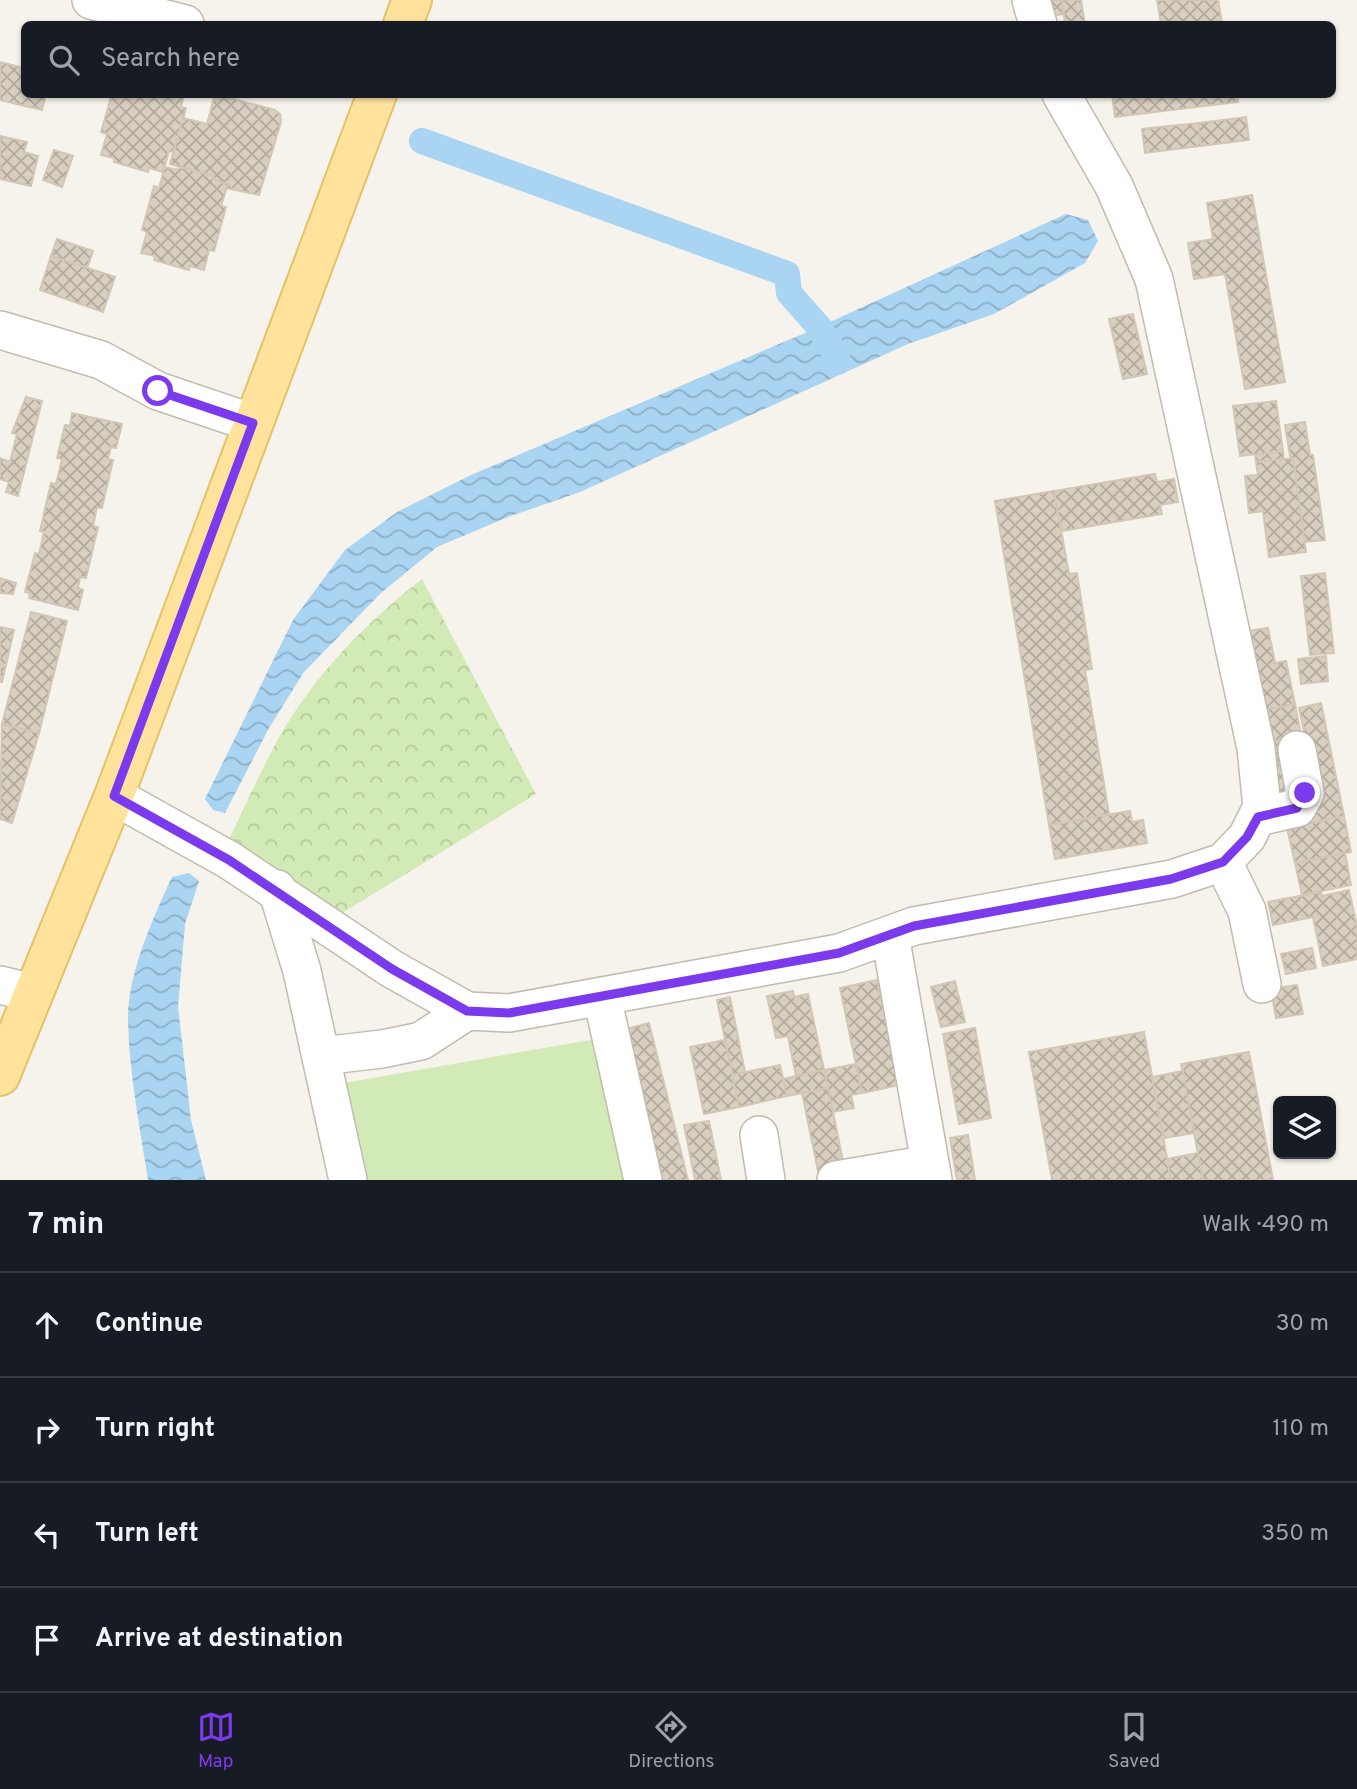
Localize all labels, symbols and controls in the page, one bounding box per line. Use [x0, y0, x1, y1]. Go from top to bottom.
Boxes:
search box [21, 21, 1336, 98]
icon: search [45, 41, 83, 79]
text: Search here [101, 43, 240, 76]
route start [142, 375, 173, 406]
route end [1289, 777, 1320, 808]
map controls [1273, 1096, 1336, 1159]
button: layers [1273, 1096, 1336, 1159]
text: 7 min [28, 1207, 104, 1244]
text: Walk · 490 m [1202, 1211, 1329, 1240]
icon: ahead [28, 1306, 66, 1344]
text: Continue [95, 1308, 203, 1341]
text: 30 m [1276, 1310, 1329, 1339]
icon: right [28, 1411, 66, 1449]
text: Turn right [95, 1413, 215, 1446]
text: 110 m [1272, 1415, 1329, 1444]
icon: left [28, 1516, 66, 1554]
text: Turn left [95, 1518, 199, 1551]
text: 350 m [1261, 1520, 1329, 1549]
icon: arrive [28, 1621, 66, 1659]
text: Arrive at destination [95, 1623, 343, 1656]
tab: Map [197, 1708, 235, 1774]
tab: Directions [628, 1708, 715, 1774]
tab: Saved [1108, 1708, 1160, 1774]

